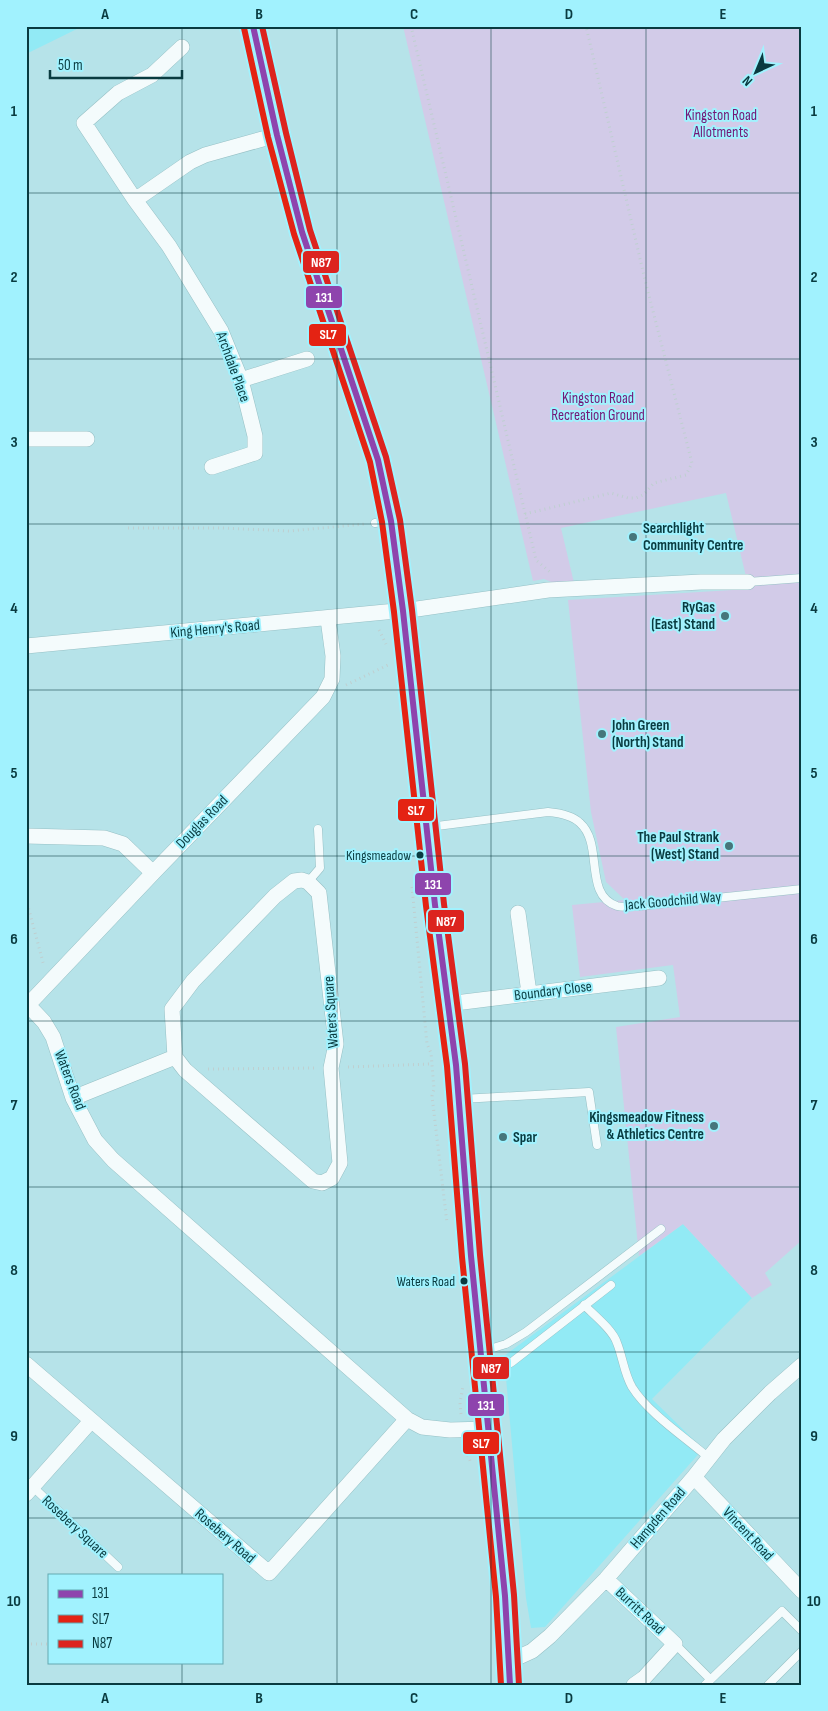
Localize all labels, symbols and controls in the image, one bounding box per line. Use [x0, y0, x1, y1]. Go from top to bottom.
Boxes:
text: A [100, 5, 109, 24]
text: B [255, 5, 263, 24]
text: C [410, 5, 418, 24]
text: D [565, 5, 573, 24]
text: E [720, 5, 727, 24]
scale bar [50, 48, 182, 80]
north arrow [730, 48, 780, 98]
text: 50 m [58, 56, 83, 75]
text: N [739, 72, 756, 90]
text: 1 [11, 102, 18, 121]
text: 1 [811, 102, 818, 121]
park label: Kingston Road Allotments [685, 106, 757, 142]
line badge: N87 [302, 250, 340, 274]
text: N87 [311, 254, 332, 271]
text: 2 [10, 268, 18, 287]
text: 2 [810, 268, 818, 287]
line badge: 131 [305, 285, 343, 309]
text: 131 [315, 289, 333, 306]
line badge: SL7 [308, 323, 347, 347]
text: SL7 [319, 326, 337, 343]
street label: Archdale Place [211, 328, 254, 405]
park label: Kingston Road Recreation Ground [551, 389, 645, 425]
text: 3 [10, 433, 18, 452]
text: 3 [810, 433, 818, 452]
place label: Searchlight Community Centre [643, 519, 744, 555]
marker: Searchlight Community Centre [627, 531, 639, 543]
place label: RyGas (East) Stand [651, 598, 715, 634]
text: 4 [10, 599, 18, 618]
text: 4 [810, 599, 818, 618]
marker: RyGas (East) Stand [719, 610, 731, 622]
street label: King Henry's Road [169, 616, 261, 642]
place label: John Green (North) Stand [611, 716, 683, 752]
marker: John Green (North) Stand [596, 728, 608, 740]
text: 5 [10, 764, 18, 783]
text: 5 [810, 764, 818, 783]
street label: Douglas Road [172, 791, 232, 853]
line badge: SL7 [397, 798, 435, 822]
text: SL7 [407, 802, 425, 819]
place label: The Paul Strank (West) Stand [637, 828, 720, 864]
marker: The Paul Strank (West) Stand [723, 840, 735, 852]
place label: Kingsmeadow [346, 847, 411, 864]
marker: Kingsmeadow [415, 850, 425, 860]
line badge: 131 [414, 872, 452, 896]
text: 131 [424, 876, 442, 893]
street label: Jack Goodchild Way [623, 887, 722, 915]
line badge: N87 [427, 909, 465, 933]
text: N87 [436, 913, 457, 930]
text: 6 [10, 930, 18, 949]
text: 6 [810, 930, 818, 949]
street label: Waters Square [319, 975, 343, 1049]
street label: Boundary Close [513, 977, 593, 1005]
street label: Waters Road [50, 1047, 90, 1113]
text: 7 [11, 1096, 18, 1115]
text: 7 [811, 1096, 818, 1115]
place label: Kingsmeadow Fitness & Athletics Centre [589, 1108, 704, 1144]
marker: Kingsmeadow Fitness & Athletics Centre [708, 1120, 720, 1132]
place label: Spar [513, 1128, 537, 1147]
marker: Spar [497, 1131, 509, 1143]
text: 8 [10, 1261, 18, 1280]
text: 8 [810, 1261, 818, 1280]
place label: Waters Road [397, 1273, 455, 1290]
marker: Waters Road [459, 1276, 469, 1286]
line badge: N87 [472, 1356, 510, 1380]
text: N87 [481, 1360, 502, 1377]
line badge: 131 [467, 1393, 505, 1417]
text: 131 [477, 1397, 495, 1414]
text: 9 [10, 1427, 18, 1446]
text: 9 [810, 1427, 818, 1446]
line badge: SL7 [462, 1431, 500, 1455]
text: SL7 [472, 1435, 490, 1452]
street label: Hampden Road [626, 1483, 690, 1553]
street label: Rosebery Square [38, 1491, 112, 1563]
street label: Vincent Road [718, 1503, 778, 1565]
street label: Rosebery Road [191, 1504, 259, 1568]
legend [48, 1574, 222, 1664]
street label: Burritt Road [611, 1583, 669, 1639]
text: 131 [92, 1584, 110, 1603]
text: 10 [7, 1592, 21, 1611]
text: 10 [807, 1592, 821, 1611]
text: SL7 [92, 1610, 109, 1629]
text: N87 [92, 1634, 112, 1653]
text: A [100, 1689, 109, 1708]
text: B [255, 1689, 263, 1708]
text: C [410, 1689, 418, 1708]
text: D [565, 1689, 573, 1708]
text: E [720, 1689, 727, 1708]

